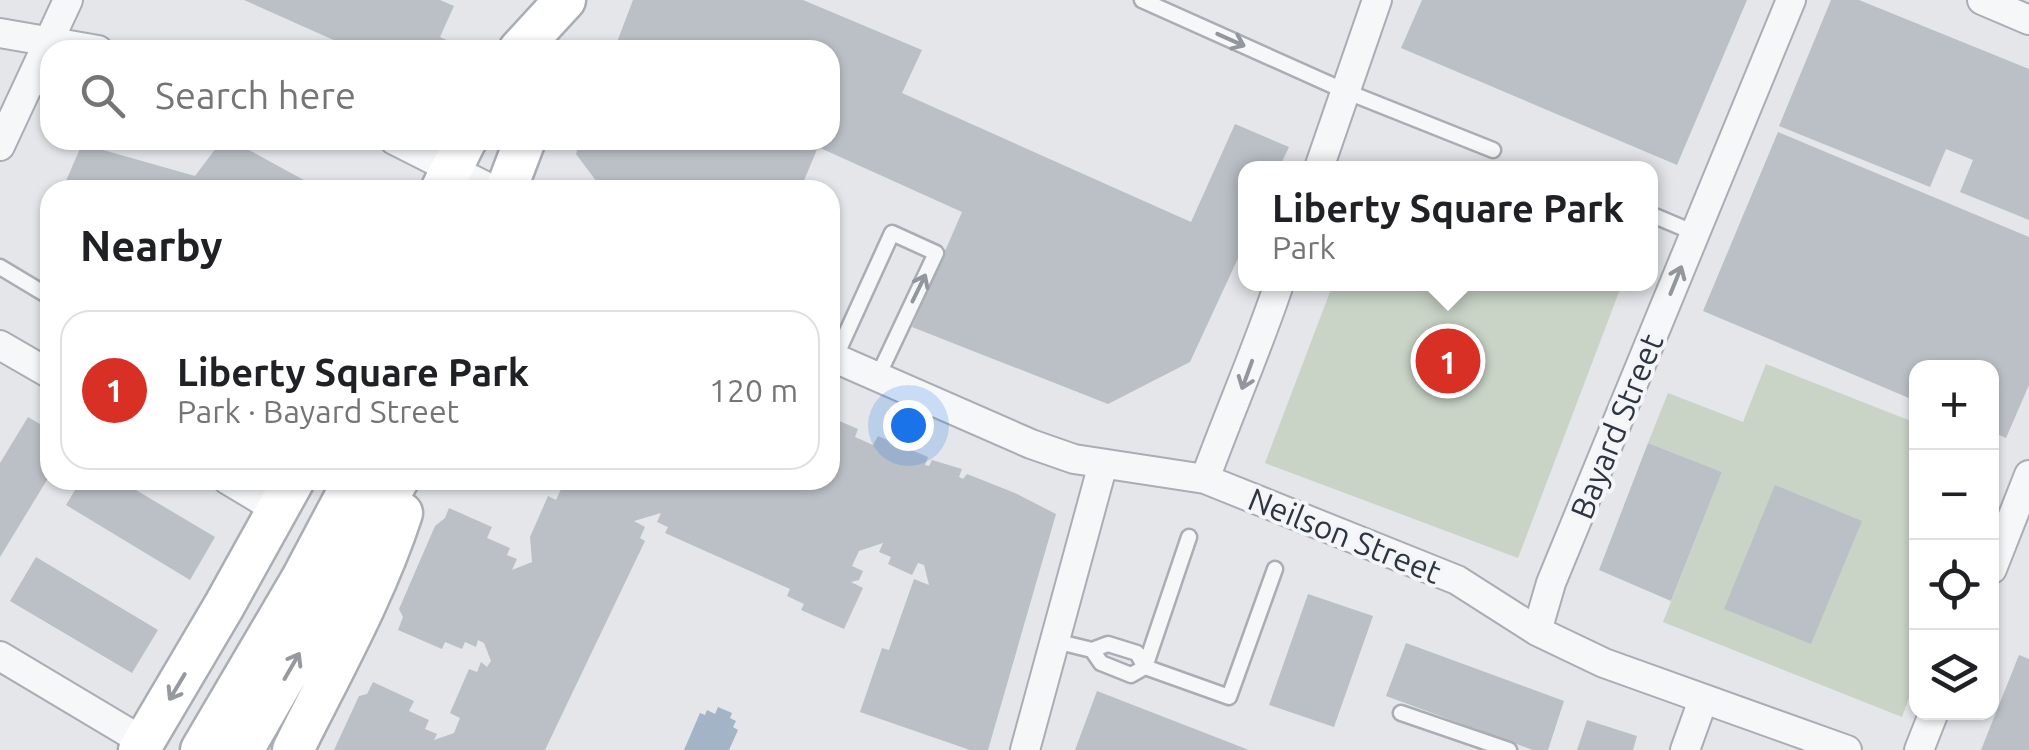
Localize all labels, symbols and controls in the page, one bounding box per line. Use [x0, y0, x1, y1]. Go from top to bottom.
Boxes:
one-way arrow [1215, 32, 1246, 50]
search box [40, 40, 840, 150]
icon: search [75, 68, 130, 123]
text: Search here [155, 74, 356, 116]
popup [1238, 161, 1658, 291]
text: Liberty Square Park [1272, 187, 1624, 229]
text: Nearby [80, 222, 223, 269]
text: Park [1272, 229, 1336, 265]
one-way arrow [1668, 265, 1686, 296]
one-way arrow [910, 274, 929, 303]
pin: 1 [1416, 324, 1480, 398]
street label: Bayard Street [1563, 328, 1670, 524]
text: Liberty Square Park [177, 351, 529, 393]
one-way arrow [1237, 359, 1255, 390]
map controls [1909, 360, 1999, 720]
button: + [1909, 360, 1999, 450]
text: 1 [105, 372, 124, 408]
text: 120 m [709, 372, 798, 408]
text: Park · Bayard Street [177, 393, 459, 429]
your location [883, 400, 934, 451]
button: − [1909, 450, 1999, 540]
street label: Neilson Street [1244, 480, 1447, 590]
button: locate [1909, 540, 1999, 630]
button: layers [1909, 630, 1999, 720]
one-way arrow [282, 652, 302, 681]
one-way arrow [167, 672, 187, 701]

